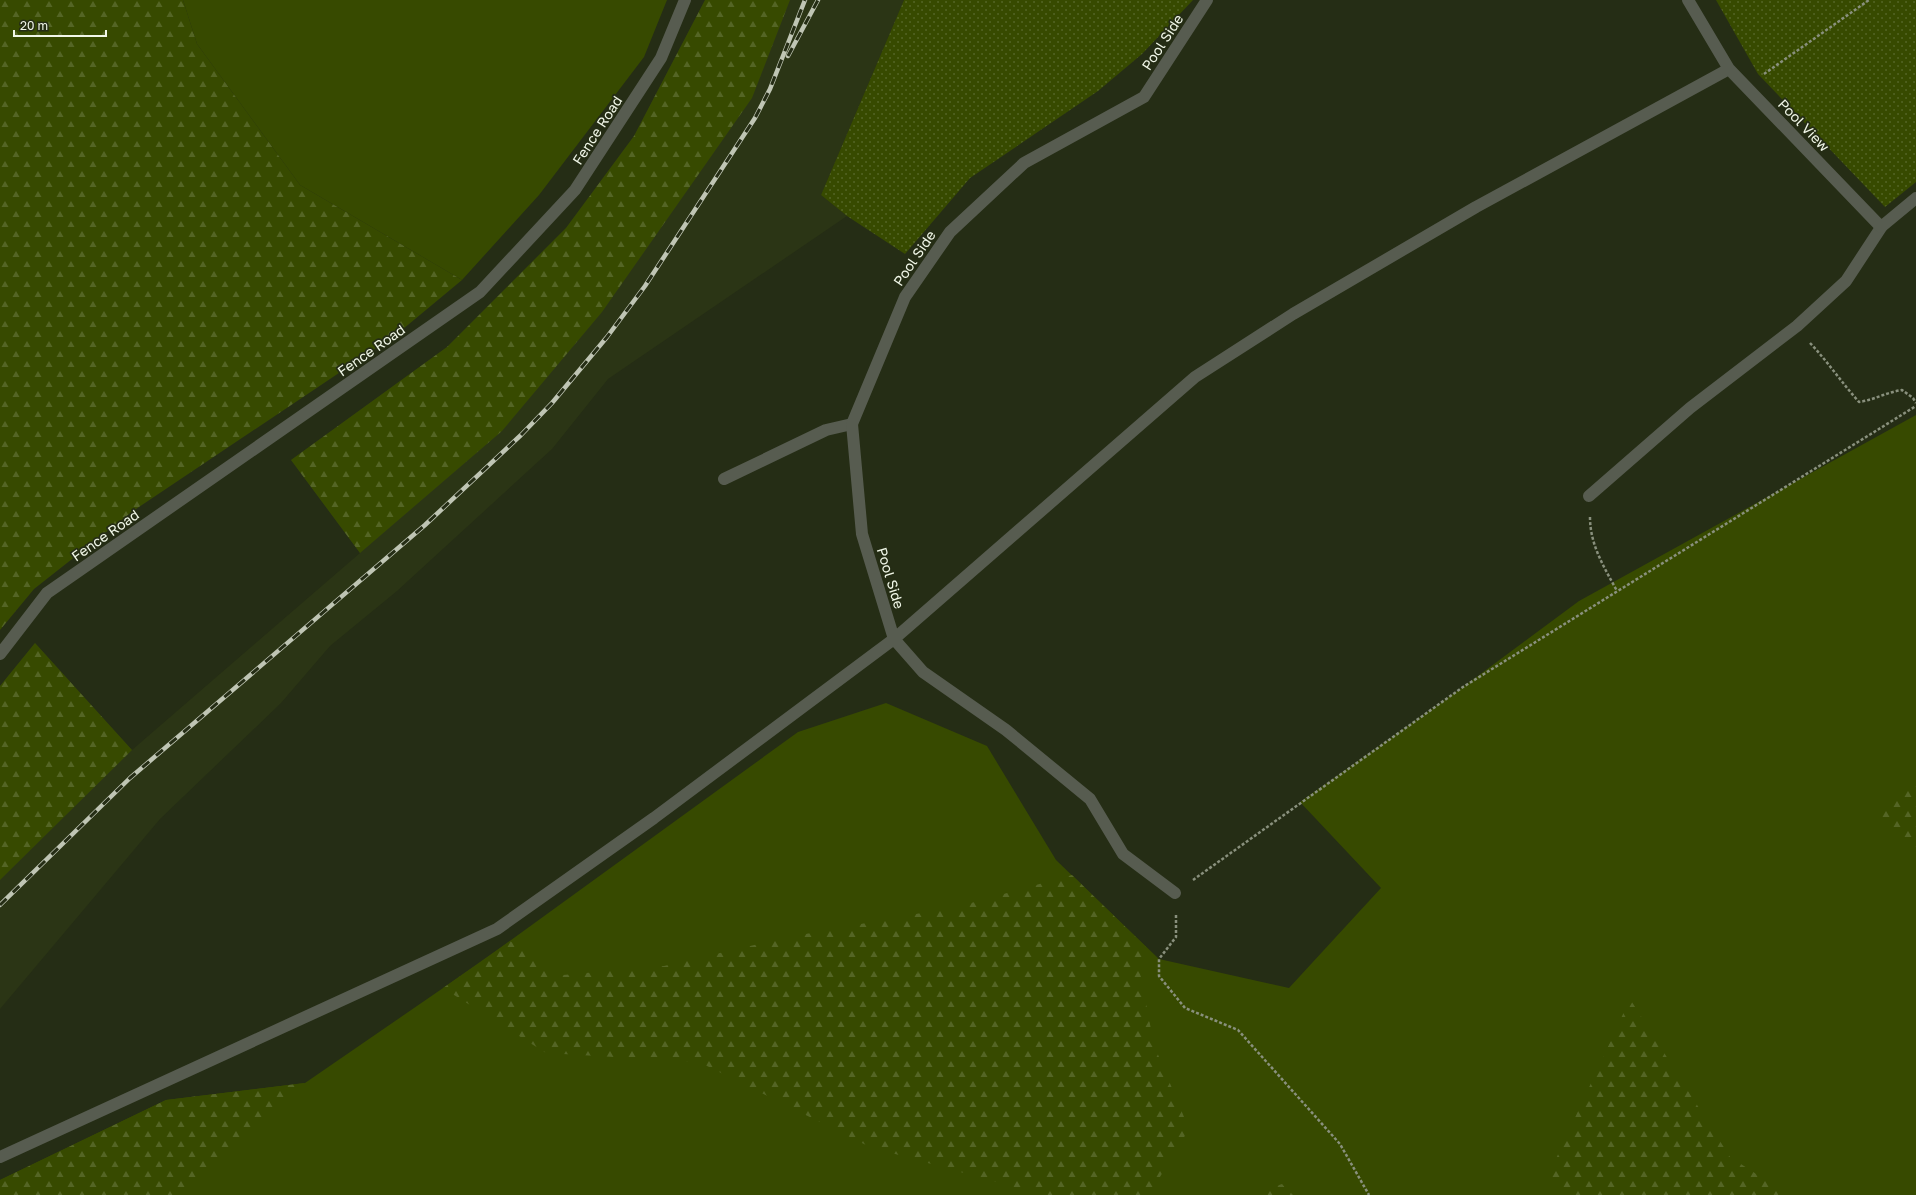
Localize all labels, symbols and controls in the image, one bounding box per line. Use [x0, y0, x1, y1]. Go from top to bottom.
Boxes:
street label: Pool Side [1138, 11, 1186, 73]
scale bar [14, 12, 106, 38]
text: 20 m [20, 18, 48, 33]
street label: Fence Road [568, 92, 626, 168]
street label: Pool View [1775, 95, 1833, 155]
street label: Pool Side [889, 227, 939, 289]
street label: Fence Road [334, 321, 408, 379]
street label: Fence Road [68, 506, 142, 564]
street label: Pool Side [874, 545, 908, 611]

